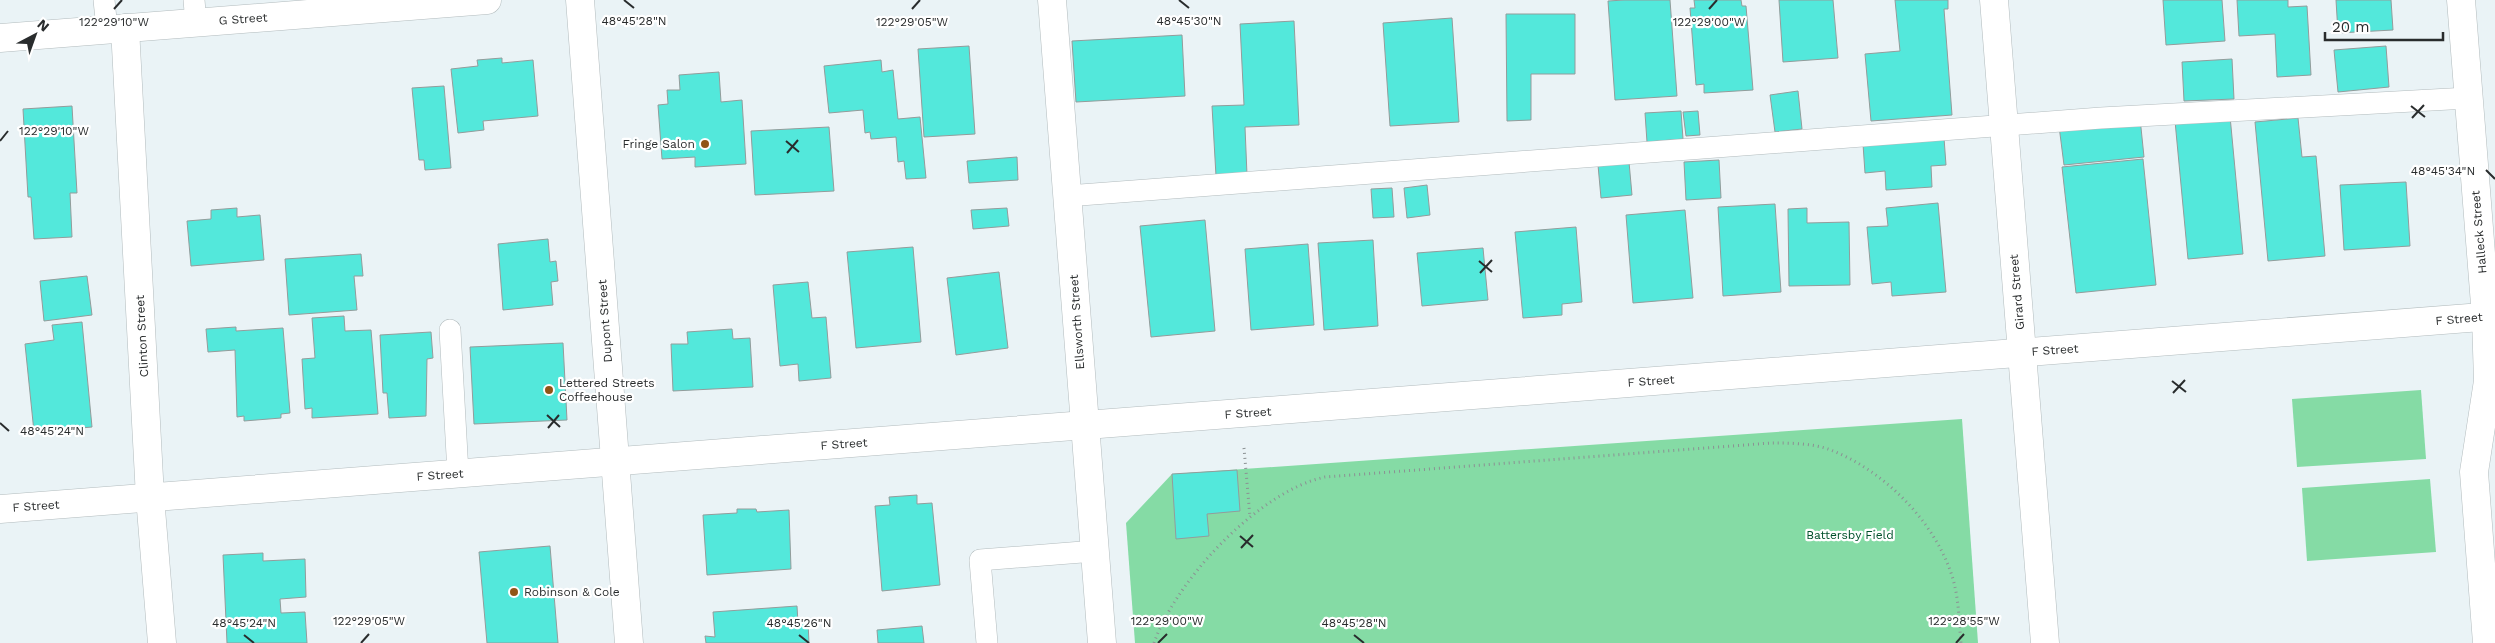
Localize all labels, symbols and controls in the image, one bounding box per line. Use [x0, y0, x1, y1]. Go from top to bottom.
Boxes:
north arrow [10, 10, 60, 60]
street label: G Street [218, 10, 268, 28]
scale bar [2325, 10, 2442, 42]
text: 48°45'28"N [601, 14, 667, 28]
text: 48°45'30"N [1156, 14, 1222, 28]
text: 122°29'10"W [79, 15, 149, 29]
text: 122°29'05"W [876, 15, 949, 29]
text: 122°29'00"W [1673, 15, 1746, 29]
text: N [34, 16, 53, 35]
text: 20 m [2332, 18, 2370, 36]
text: 122°29'10"W [19, 124, 89, 138]
place label: Fringe Salon [623, 137, 695, 151]
marker: Fringe Salon [699, 138, 711, 150]
text: 48°45'34"N [2411, 164, 2475, 178]
street label: Halleck Street [2468, 190, 2490, 274]
street label: Girard Street [2007, 254, 2027, 330]
street label: Ellsworth Street [1067, 274, 1087, 370]
street label: Dupont Street [595, 279, 615, 363]
street label: Clinton Street [133, 295, 151, 377]
street label: F Street [2435, 310, 2483, 328]
street label: F Street [2031, 341, 2079, 359]
street label: F Street [1627, 372, 1675, 390]
place label: Lettered Streets Coffeehouse [559, 376, 655, 404]
marker: Lettered Streets Coffeehouse [543, 384, 555, 396]
street label: F Street [1224, 404, 1272, 422]
text: 48°45'24"N [20, 424, 84, 438]
street label: F Street [820, 435, 868, 453]
street label: F Street [416, 466, 464, 484]
street label: F Street [12, 497, 60, 515]
park label: Battersby Field [1806, 528, 1894, 542]
place label: Robinson & Cole [524, 585, 620, 599]
marker: Robinson & Cole [508, 586, 520, 598]
text: 122°29'05"W [333, 614, 406, 628]
text: 122°29'00"W [1131, 614, 1204, 628]
text: 122°28'55"W [1928, 614, 2000, 628]
text: 48°45'24"N [212, 616, 276, 630]
text: 48°45'26"N [766, 616, 832, 630]
text: 48°45'28"N [1321, 616, 1387, 630]

